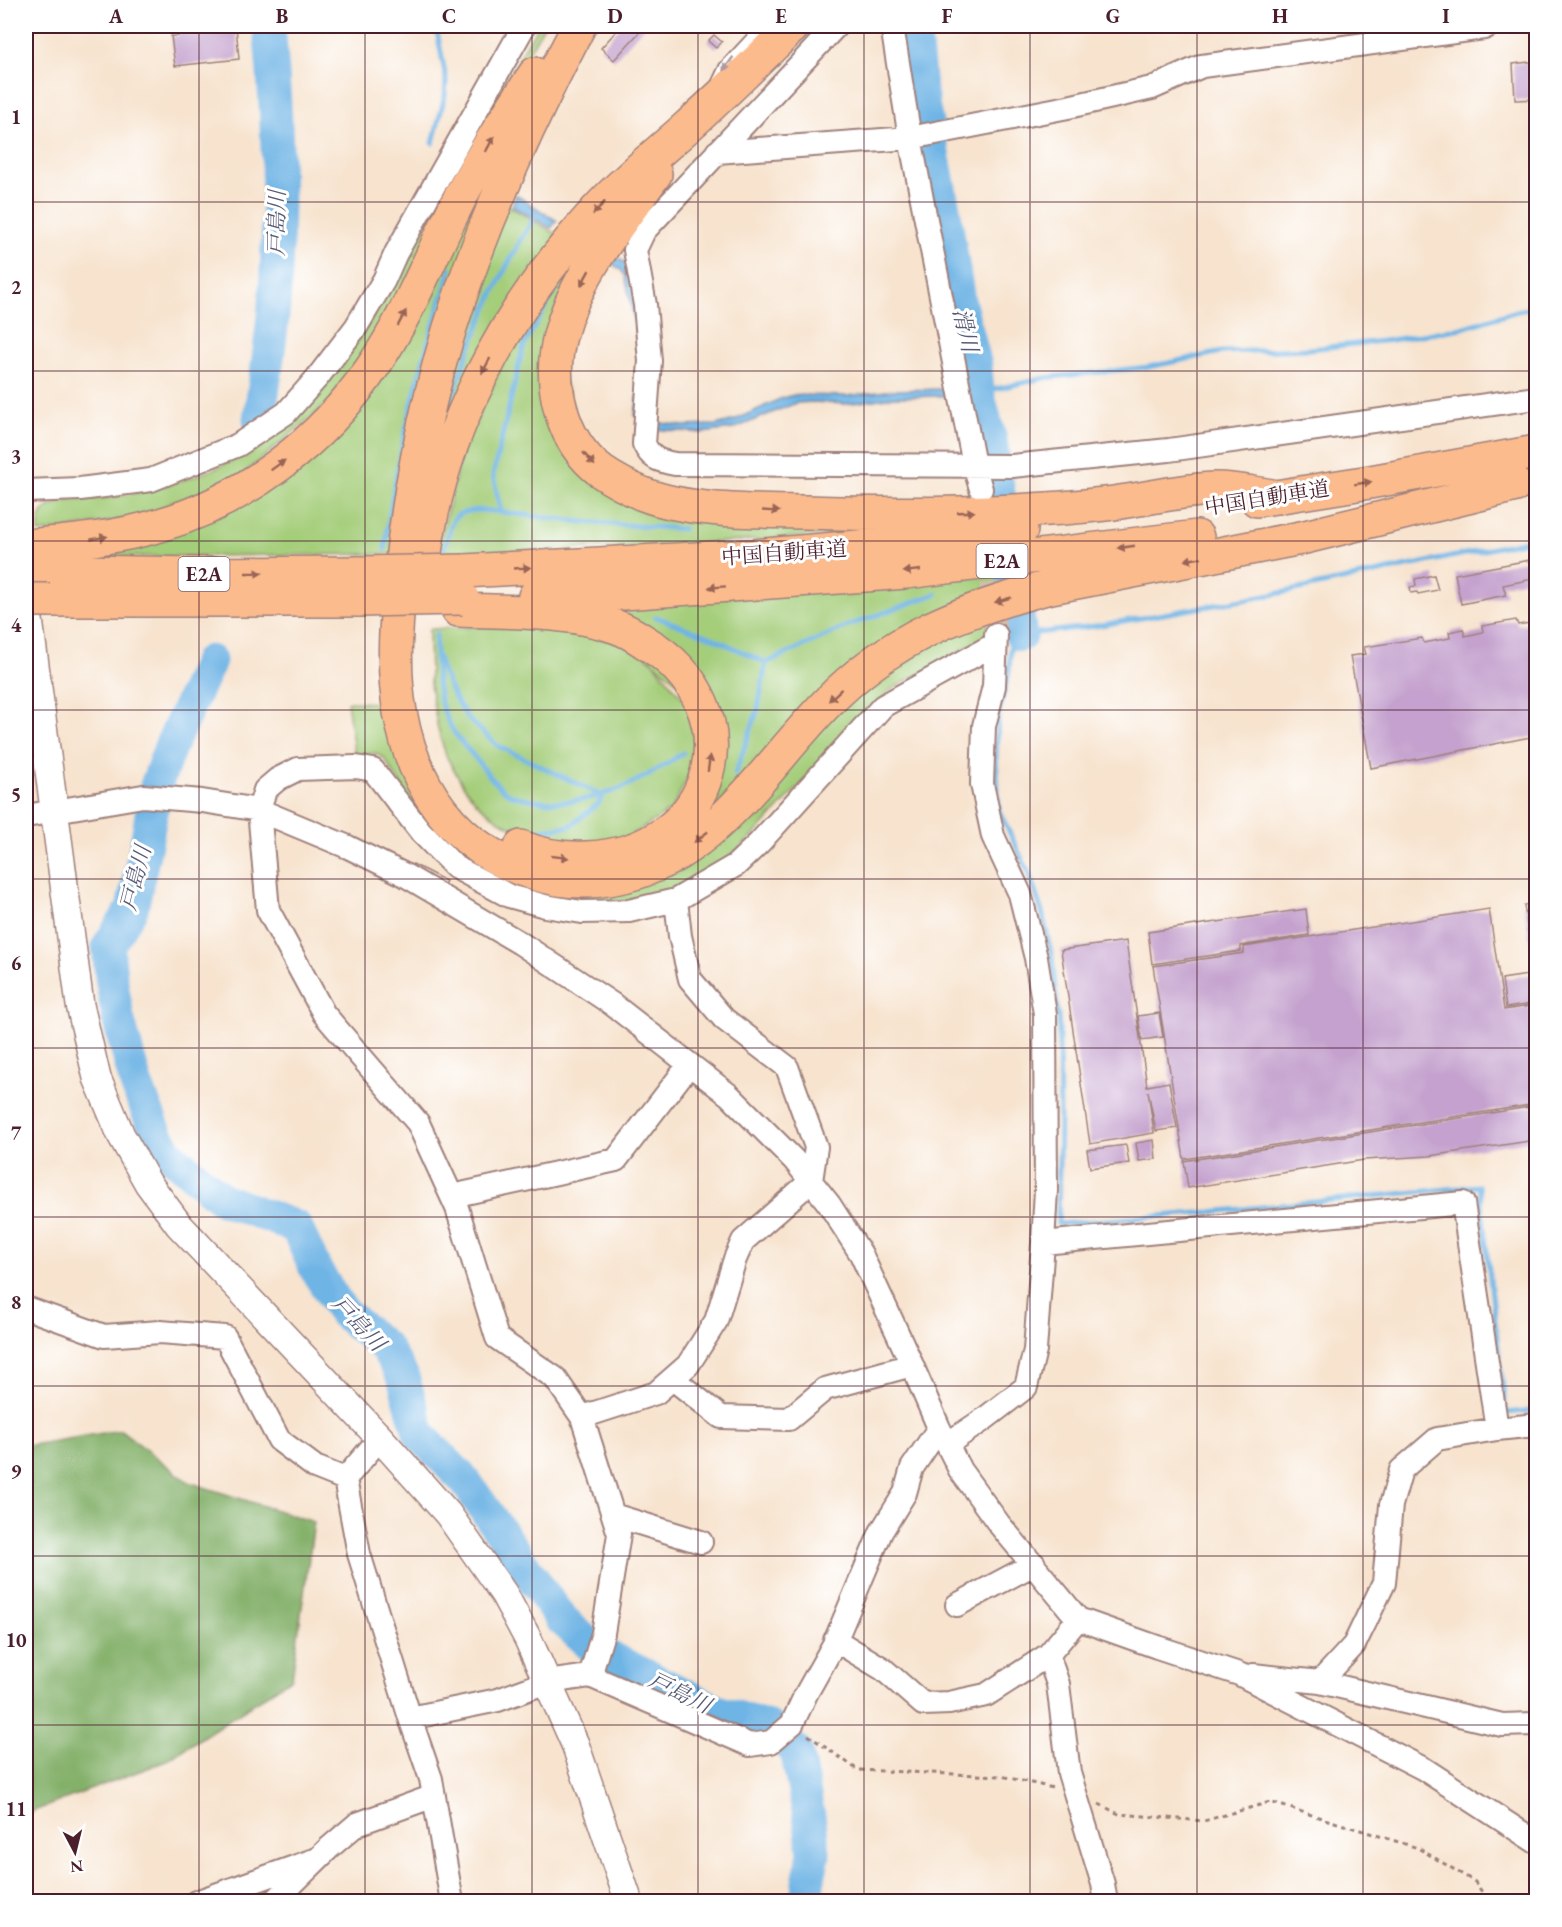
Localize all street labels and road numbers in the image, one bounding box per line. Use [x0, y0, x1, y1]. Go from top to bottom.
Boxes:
street label: 中国自動車道 [1203, 474, 1331, 521]
street label: 中国自動車道 [720, 535, 848, 570]
road number: E2A [976, 544, 1028, 578]
road number: E2A [178, 557, 230, 591]

